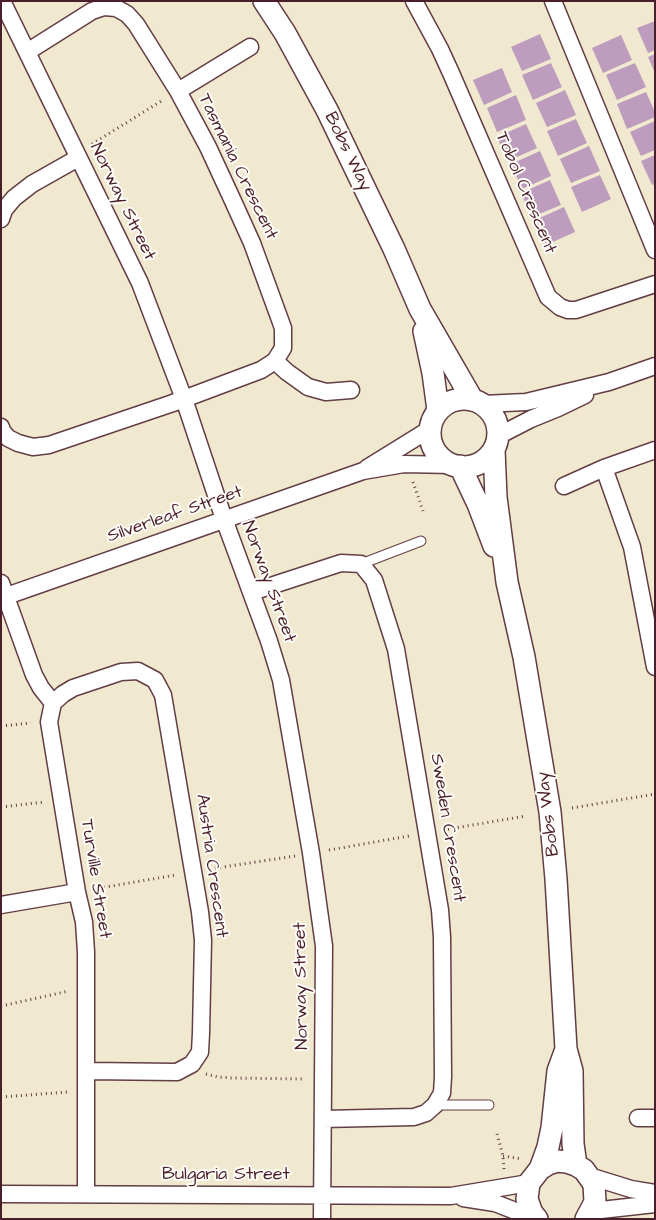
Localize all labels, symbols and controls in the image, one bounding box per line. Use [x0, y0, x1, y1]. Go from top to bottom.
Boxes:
street label: Tasmania Crescent [192, 91, 282, 243]
street label: Bobs Way [319, 109, 375, 195]
street label: Tobol Crescent [490, 129, 560, 257]
street label: Norway Street [84, 140, 160, 264]
street label: Silverleaf Street [105, 482, 245, 548]
street label: Norway Street [236, 518, 300, 646]
street label: Sweden Crescent [425, 752, 469, 904]
street label: Bobs Way [533, 770, 565, 858]
street label: Austria Crescent [190, 793, 232, 939]
street label: Turville Street [75, 818, 115, 940]
street label: Norway Street [290, 922, 314, 1050]
street label: Bulgaria Street [162, 1164, 290, 1186]

